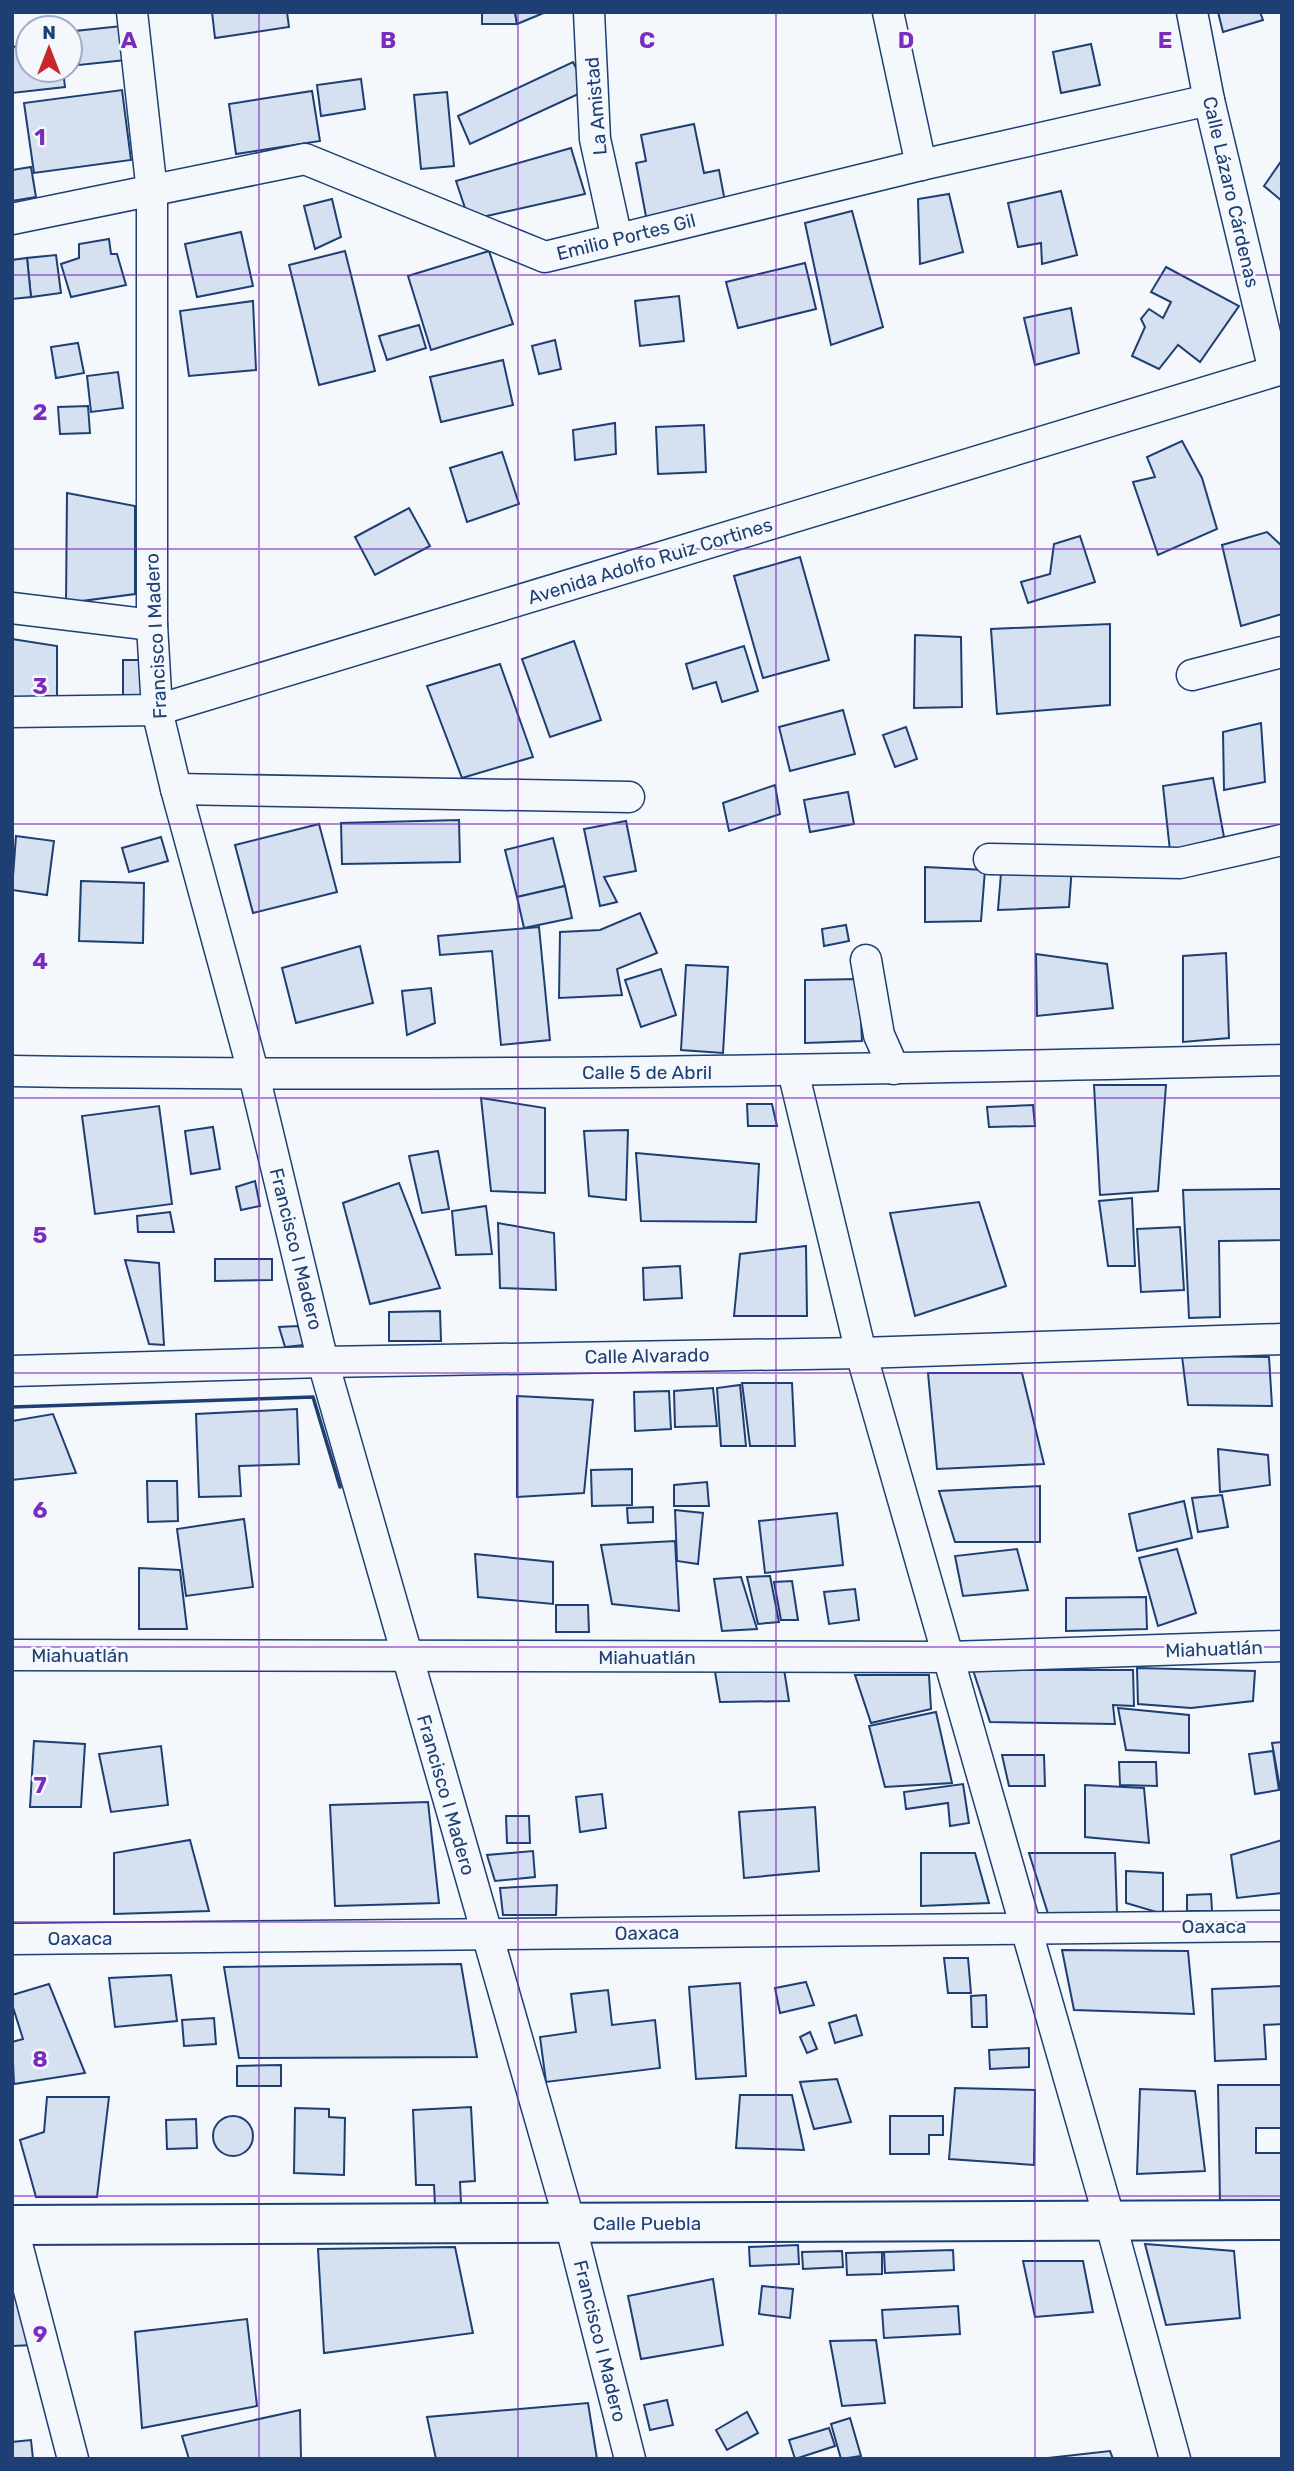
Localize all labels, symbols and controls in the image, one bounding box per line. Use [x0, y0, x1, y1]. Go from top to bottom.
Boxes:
north arrow [14, 14, 84, 84]
text: N [42, 21, 56, 44]
text: A [121, 26, 138, 54]
text: B [380, 26, 396, 54]
text: C [639, 26, 655, 54]
text: D [898, 26, 914, 54]
text: E [1158, 26, 1172, 54]
street label: La Amistad [580, 56, 612, 156]
street label: Calle Lázaro Cárdenas [1198, 94, 1264, 290]
text: 1 [34, 123, 46, 151]
street label: Emilio Portes Gil [554, 209, 698, 265]
text: 2 [33, 398, 47, 426]
street label: Avenida Adolfo Ruiz Cortines [525, 513, 775, 609]
street label: Francisco I Madero [140, 552, 172, 720]
text: 3 [32, 672, 48, 700]
text: 4 [32, 947, 48, 975]
street label: Calle 5 de Abril [582, 1061, 712, 1084]
street label: Francisco I Madero [265, 1166, 327, 1332]
text: 5 [33, 1221, 48, 1249]
street label: Calle Alvarado [584, 1343, 710, 1369]
text: 6 [33, 1496, 48, 1524]
street label: Miahuatlán [1165, 1636, 1263, 1662]
street label: Miahuatlán [31, 1644, 129, 1667]
street label: Miahuatlán [598, 1646, 696, 1669]
street label: Francisco I Madero [412, 1712, 480, 1878]
text: 7 [33, 1771, 47, 1799]
street label: Oaxaca [1182, 1915, 1246, 1938]
street label: Oaxaca [614, 1921, 680, 1945]
street label: Oaxaca [48, 1927, 112, 1950]
text: 8 [32, 2045, 48, 2073]
street label: Calle Puebla [593, 2212, 701, 2235]
street label: Francisco I Madero [569, 2258, 631, 2424]
text: 9 [33, 2320, 47, 2348]

